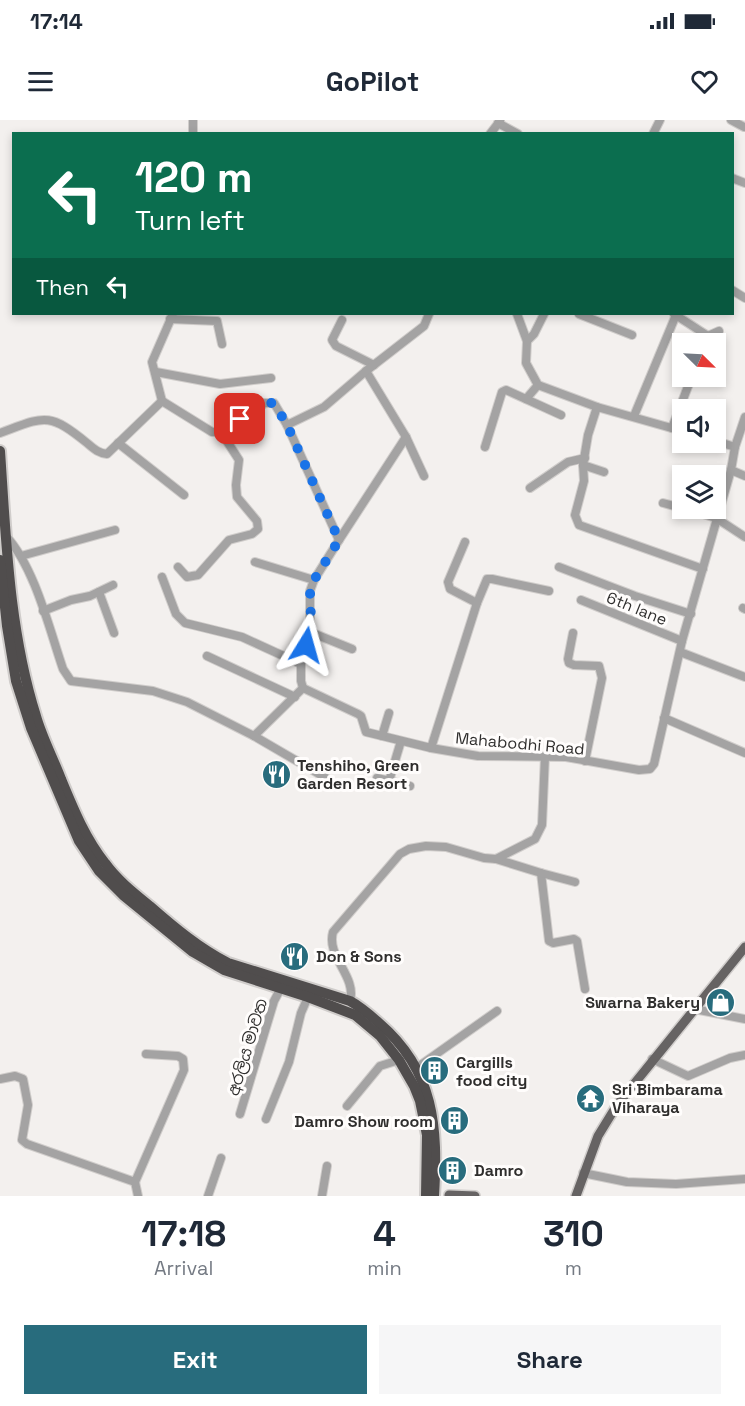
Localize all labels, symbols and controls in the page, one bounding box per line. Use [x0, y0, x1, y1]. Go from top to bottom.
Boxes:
text: 17:14 [30, 7, 83, 35]
text: GoPilot [326, 64, 419, 99]
icon: menu [24, 65, 57, 98]
icon: heart [688, 65, 721, 98]
text: 120 m [135, 151, 253, 204]
icon: left [36, 156, 114, 234]
text: Turn left [135, 203, 245, 238]
icon: left [101, 270, 134, 303]
text: Then [36, 273, 89, 301]
north arrow [672, 333, 726, 387]
map controls [672, 333, 726, 519]
pin [214, 393, 265, 444]
button: sound [672, 399, 726, 453]
icon: arrive [223, 402, 256, 435]
button: layers [672, 465, 726, 519]
street label: 6th lane [603, 587, 670, 630]
position arrow [274, 613, 338, 677]
street label: Mahabodhi Road [454, 727, 585, 760]
place label: Tenshiho, Green Garden Resort [297, 755, 419, 794]
restaurant icon: Tenshiho, Green Garden Resort [260, 758, 292, 790]
restaurant icon: Don & Sons [279, 940, 311, 972]
place label: Don & Sons [316, 946, 402, 967]
shop icon: Swarna Bakery [705, 986, 737, 1018]
place label: Swarna Bakery [585, 992, 700, 1013]
street label: අරලිය මාවත [223, 996, 272, 1098]
place label: Cargills food city [456, 1052, 527, 1091]
building icon: Cargills food city [419, 1055, 451, 1087]
place label: Sri Bimbarama Viharaya [612, 1079, 723, 1118]
temple icon: Sri Bimbarama Viharaya [575, 1082, 607, 1114]
building icon: Damro Show room [438, 1105, 470, 1137]
place label: Damro Show room [294, 1111, 433, 1132]
building icon: Damro [437, 1154, 469, 1186]
place label: Damro [474, 1160, 524, 1181]
text: 17:18 [141, 1211, 226, 1257]
text: 4 [373, 1211, 396, 1257]
text: 310 [543, 1211, 604, 1257]
text: Arrival [154, 1255, 213, 1281]
text: min [367, 1255, 402, 1281]
text: m [565, 1255, 582, 1281]
button: Exit [24, 1325, 367, 1394]
button: Share [379, 1325, 721, 1394]

